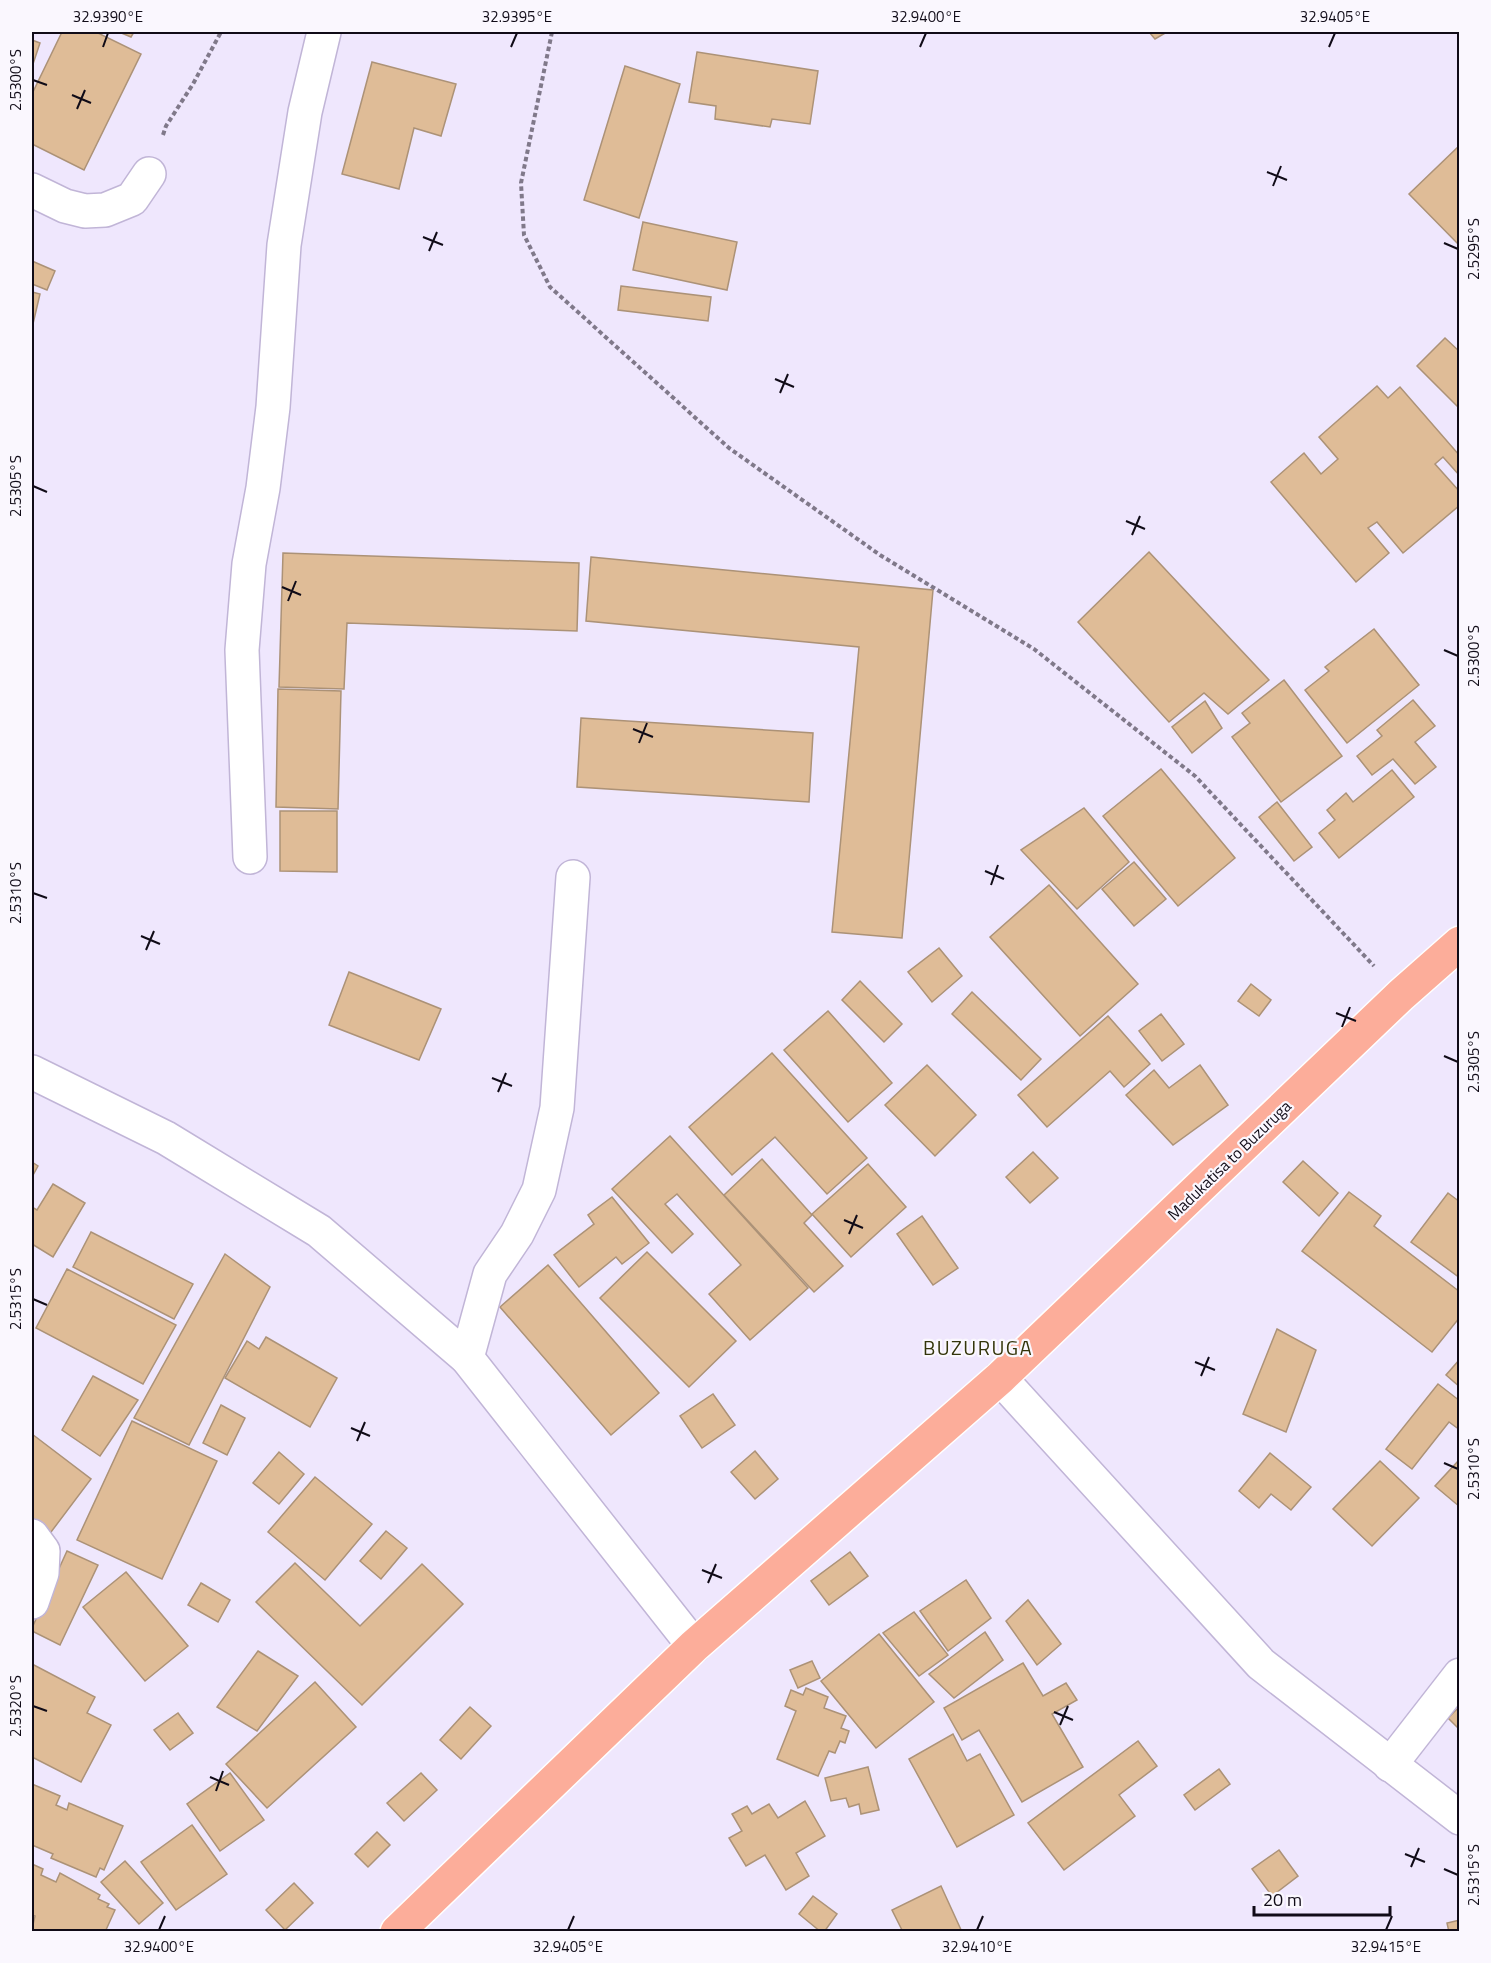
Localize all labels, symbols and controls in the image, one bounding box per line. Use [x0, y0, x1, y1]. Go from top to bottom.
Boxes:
text: 32.9390°E [73, 5, 143, 28]
text: 32.9395°E [482, 5, 552, 28]
text: 32.9400°E [891, 5, 961, 28]
text: 32.9405°E [1300, 5, 1370, 28]
text: 2.5300°S [4, 49, 27, 111]
text: 2.5295°S [1462, 218, 1485, 280]
text: 2.5305°S [4, 455, 27, 517]
text: 2.5300°S [1462, 625, 1485, 687]
text: 2.5310°S [4, 862, 27, 924]
text: 2.5305°S [1462, 1031, 1485, 1093]
street label: Madukatisa to Buzuruga [1162, 1094, 1296, 1226]
text: 2.5315°S [4, 1268, 27, 1330]
district label: BUZURUGA [923, 1332, 1033, 1363]
text: 2.5310°S [1462, 1438, 1485, 1500]
text: 2.5320°S [4, 1675, 27, 1737]
text: 2.5315°S [1462, 1844, 1485, 1906]
scale bar [1254, 1879, 1390, 1917]
text: 20 m [1263, 1886, 1302, 1913]
text: 32.9400°E [124, 1935, 194, 1958]
text: 32.9405°E [533, 1935, 603, 1958]
text: 32.9410°E [942, 1935, 1012, 1958]
text: 32.9415°E [1351, 1935, 1421, 1958]

